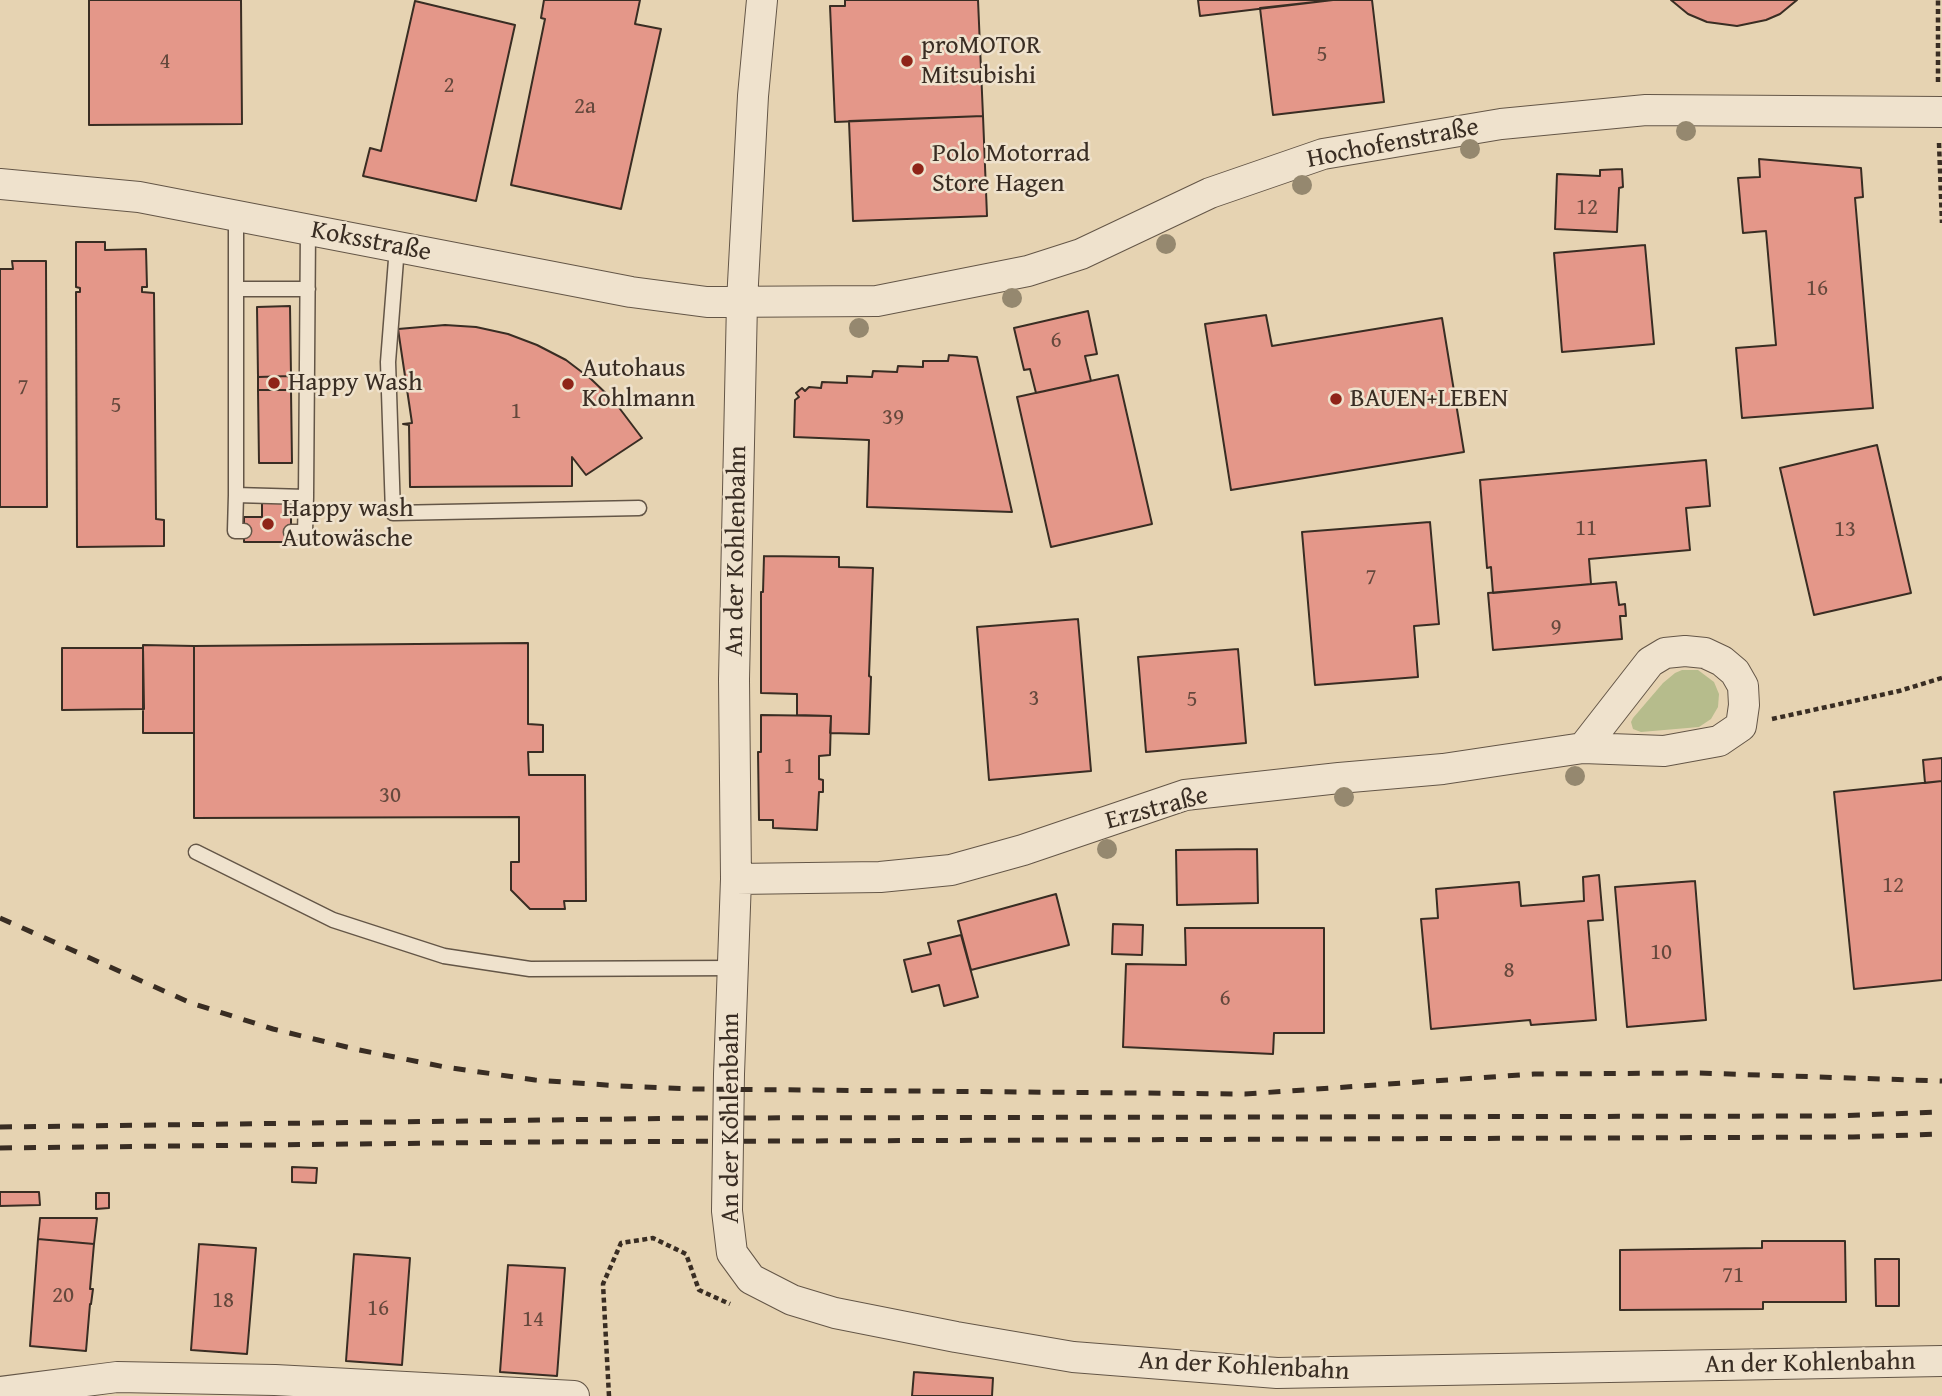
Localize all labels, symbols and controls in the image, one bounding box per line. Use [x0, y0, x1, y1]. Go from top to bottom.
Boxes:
place label: proMOTOR Mitsubishi [921, 30, 1041, 92]
house number: 5 [1316, 41, 1328, 69]
house number: 4 [159, 48, 171, 76]
marker: proMOTOR Mitsubishi [899, 53, 915, 69]
house number: 2 [443, 72, 455, 100]
house number: 2a [574, 93, 596, 121]
street label: Hochofenstraße [1304, 112, 1482, 176]
place label: Polo Motorrad Store Hagen [932, 138, 1090, 200]
marker: Polo Motorrad Store Hagen [910, 161, 926, 177]
house number: 12 [1576, 194, 1598, 222]
street label: Koksstraße [308, 215, 434, 269]
house number: 16 [1806, 275, 1828, 303]
house number: 6 [1050, 327, 1062, 355]
place label: Autohaus Kohlmann [582, 353, 695, 414]
place label: Happy Wash [288, 367, 423, 399]
house number: 7 [17, 374, 29, 402]
marker: Happy Wash [266, 375, 282, 391]
marker: Autohaus Kohlmann [560, 376, 576, 392]
place label: BAUEN+LEBEN [1350, 383, 1508, 415]
marker: BAUEN+LEBEN [1328, 391, 1344, 407]
house number: 5 [110, 392, 122, 420]
house number: 1 [510, 398, 522, 426]
house number: 39 [882, 404, 904, 432]
street label: An der Kohlenbahn [720, 445, 754, 657]
place label: Happy wash Autowäsche [282, 493, 414, 554]
house number: 11 [1575, 515, 1597, 543]
marker: Happy wash Autowäsche [260, 516, 276, 532]
house number: 13 [1834, 516, 1856, 544]
house number: 7 [1365, 564, 1377, 592]
house number: 9 [1550, 614, 1562, 642]
house number: 3 [1028, 685, 1040, 713]
house number: 5 [1186, 686, 1198, 714]
house number: 1 [783, 753, 795, 781]
street label: Erzstraße [1102, 780, 1212, 838]
house number: 30 [379, 782, 401, 810]
house number: 12 [1882, 872, 1904, 900]
house number: 10 [1650, 939, 1672, 967]
house number: 8 [1503, 957, 1515, 985]
house number: 6 [1219, 985, 1231, 1013]
street label: An der Kohlenbahn [715, 1013, 747, 1223]
house number: 71 [1722, 1262, 1744, 1290]
house number: 20 [52, 1282, 74, 1310]
house number: 18 [212, 1287, 234, 1315]
house number: 16 [367, 1295, 389, 1323]
house number: 14 [522, 1306, 544, 1334]
street label: An der Kohlenbahn [1138, 1346, 1350, 1388]
street label: An der Kohlenbahn [1704, 1347, 1916, 1381]

